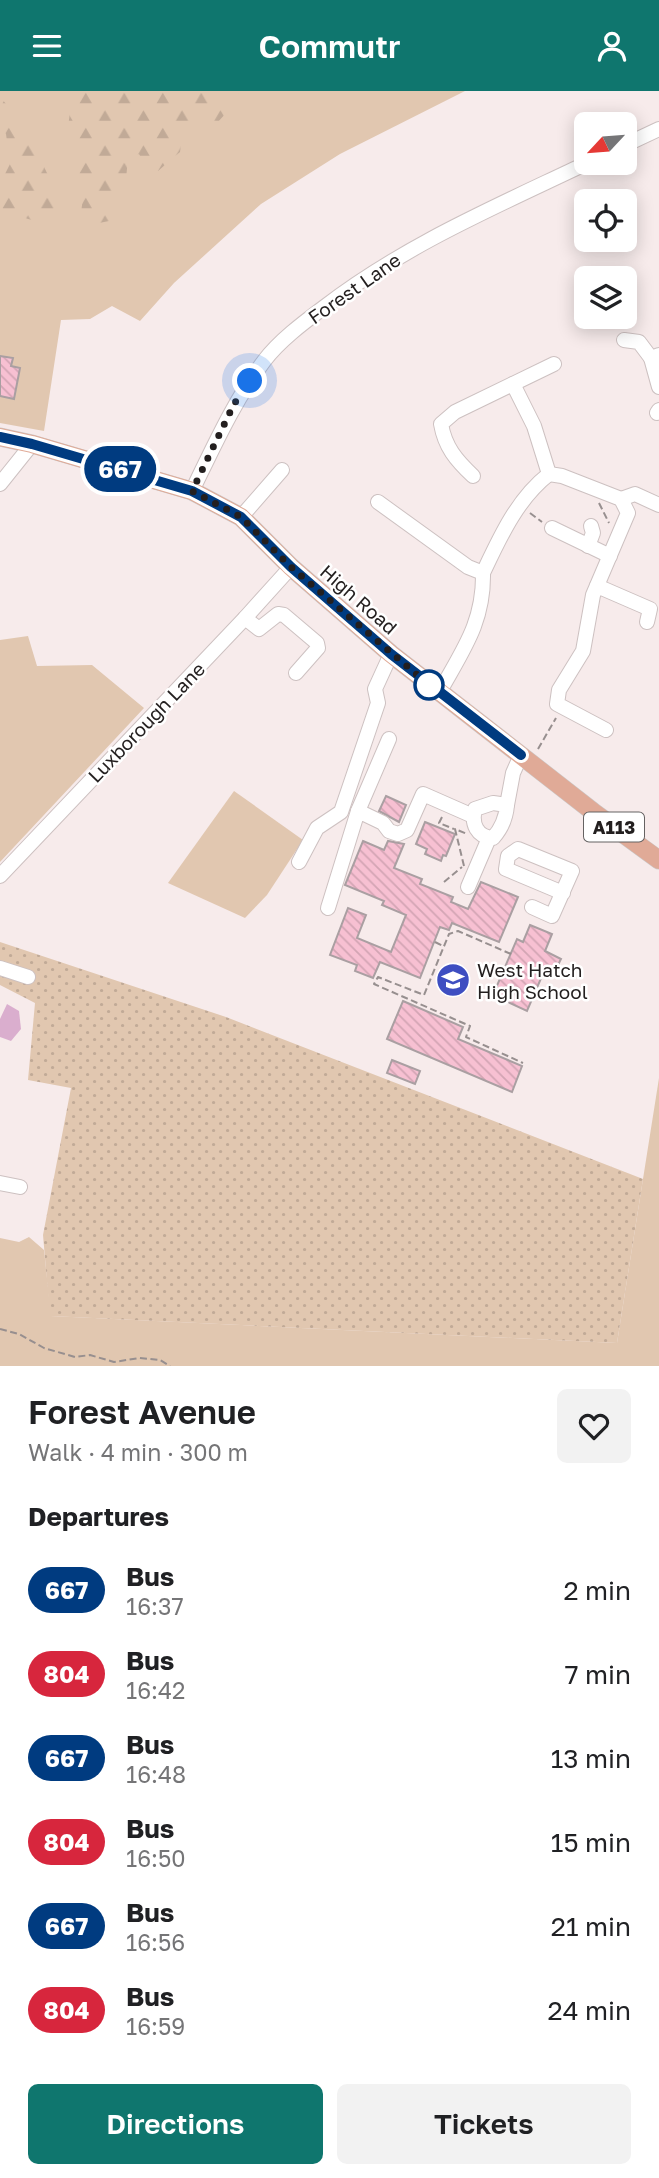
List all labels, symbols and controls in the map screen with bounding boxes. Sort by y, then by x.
icon: menu [28,27,66,65]
text: Commutr [259,27,400,65]
icon: person [593,27,631,65]
north arrow [574,112,637,175]
map controls [574,112,637,329]
button: locate [574,189,637,252]
street label: Forest Lane [303,248,405,328]
button: layers [574,266,637,329]
your location [232,363,267,398]
line badge: 667 [80,446,160,492]
text: 667 [98,454,142,483]
street label: High Road [316,559,402,639]
street label: Luxborough Lane [83,657,209,787]
unlabelled marker [414,670,444,700]
road number: A113 [584,813,644,841]
place label: West Hatch High School [477,958,588,1003]
school or university icon: West Hatch High School [434,961,472,999]
button: heart [557,1389,631,1463]
text: Forest Avenue [28,1392,256,1431]
text: Walk · 4 min · 300 m [28,1438,248,1466]
text: Departures [28,1501,169,1532]
text: Bus [126,1561,174,1592]
text: 667 [45,1575,88,1604]
text: 2 min [563,1575,631,1606]
text: 16:37 [126,1592,184,1620]
text: Bus [126,1645,174,1676]
text: 804 [44,1659,89,1688]
text: 7 min [565,1659,631,1690]
text: 16:42 [126,1676,185,1704]
text: Bus [126,1729,174,1760]
text: 667 [45,1743,88,1772]
text: 13 min [551,1743,631,1774]
text: 16:48 [126,1760,186,1788]
text: Bus [126,1813,174,1844]
text: 804 [44,1827,89,1856]
text: 15 min [551,1827,631,1858]
text: 16:50 [126,1844,186,1872]
text: Bus [126,1897,174,1928]
text: 667 [45,1911,88,1940]
text: 21 min [551,1911,631,1942]
text: 16:56 [126,1928,185,1956]
text: Bus [126,1981,174,2012]
text: 804 [44,1995,89,2024]
text: 24 min [548,1995,631,2026]
text: 16:59 [126,2012,185,2040]
button: Directions [28,2084,323,2164]
button: Tickets [337,2084,631,2164]

